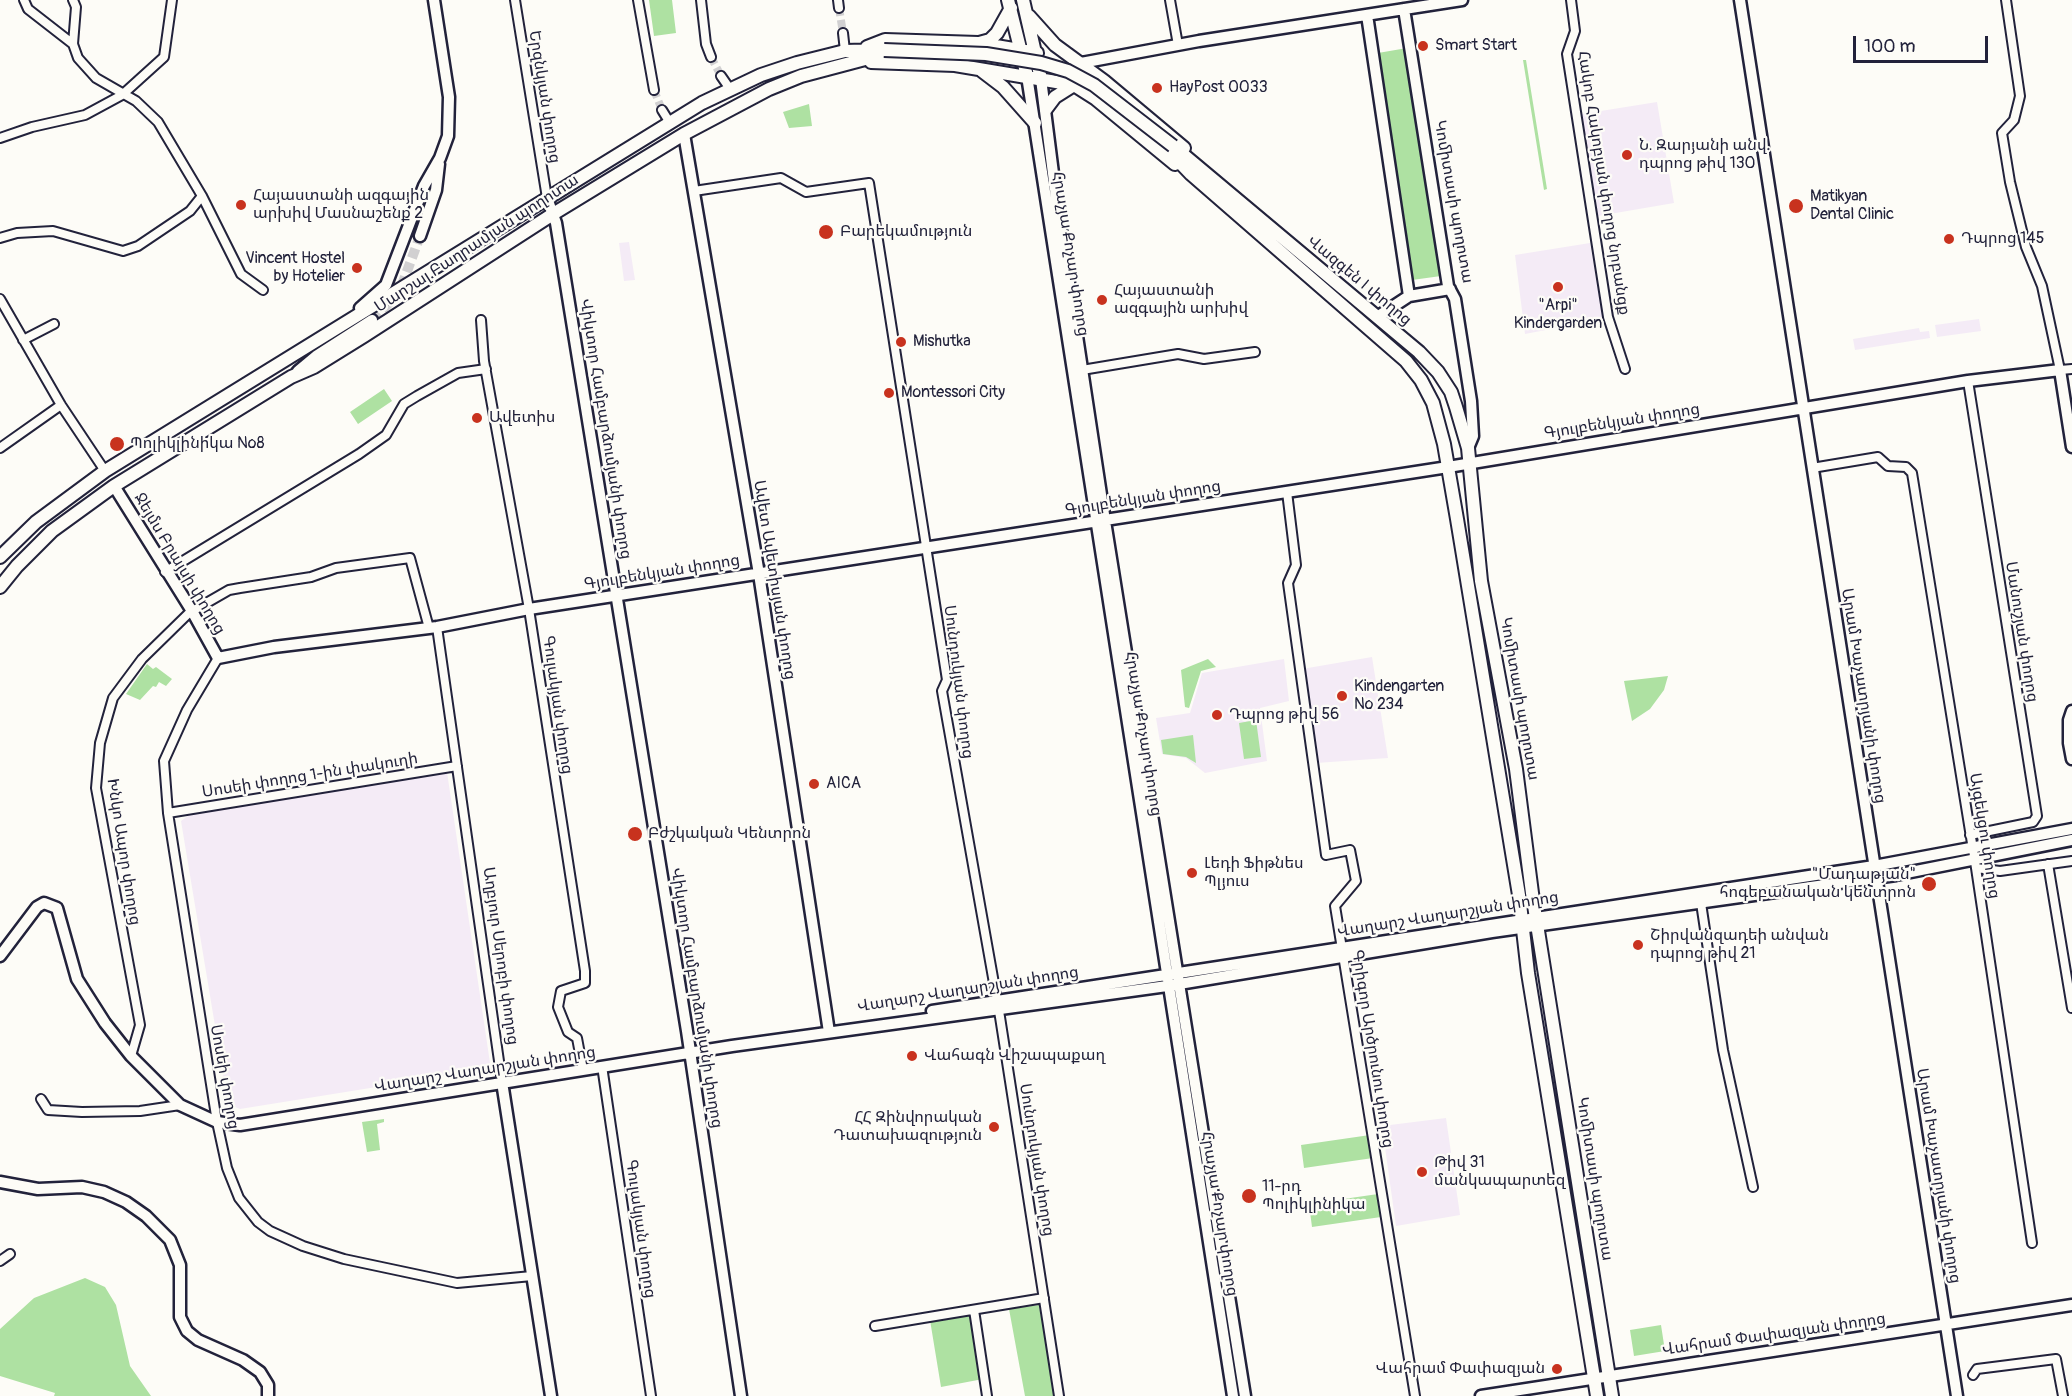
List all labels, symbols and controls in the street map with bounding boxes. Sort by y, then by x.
scale bar [1856,24,1991,62]
street label: Երզնկյան փողոց [524,29,564,165]
text: 100 m [1864,35,1916,58]
place label: Smart Start [1435,36,1517,56]
marker: Smart Start [1416,39,1430,53]
street label: Հակոբ Հակոբյան փողոց նրբանցք [1573,50,1633,316]
place label: HayPost 0033 [1169,78,1268,98]
marker: HayPost 0033 [1150,81,1164,95]
street label: Կոմիտասի պողոտա [1429,119,1477,285]
place label: Ն. Զարյանի անվ. դպրոց թիվ 130 [1639,136,1770,174]
marker: Ն. Զարյանի անվ. դպրոց թիվ 130 [1620,148,1634,162]
street label: Հրաչյա Քոչար փողոց [1047,170,1093,338]
street label: Մարշալ Բաղրամյան պողոտա [371,171,583,317]
place label: Հայաստանի ազգային արխիվ Մասնաշենք 2 [253,186,429,224]
place label: Matikyan Dental Clinic [1810,187,1894,225]
marker: Matikyan Dental Clinic [1787,197,1805,215]
marker: Հայաստանի ազգային արխիվ Մասնաշենք 2 [234,198,248,212]
place label: Բարեկամություն [840,222,972,242]
marker: Բարեկամություն [817,223,835,241]
place label: Դպրոց 145 [1961,229,2044,249]
street label: Վազգեն I փողոց [1303,232,1415,330]
marker: Դպրոց 145 [1942,232,1956,246]
place label: Vincent Hostel by Hotelier [245,249,345,287]
marker: Vincent Hostel by Hotelier [350,261,364,275]
marker: "Arpi" Kindergarden [1551,280,1565,294]
place label: Հայաստանի ազգային արխիվ [1114,281,1248,319]
marker: Հայաստանի ազգային արխիվ [1095,293,1109,307]
place label: "Arpi" Kindergarden [1514,296,1602,334]
street label: Վիկտոր Համբարձումյանի փողոց [575,297,635,561]
place label: Mishutka [913,332,971,352]
marker: Mishutka [894,335,908,349]
place label: Montessori City [901,383,1005,403]
marker: Montessori City [882,386,896,400]
street label: Գյուլբենկյան փողոց [1543,400,1701,444]
place label: Ավետիս [489,408,555,428]
marker: Ավետիս [470,411,484,425]
place label: Պոլիկլինիկա №8 [130,434,265,454]
marker: Պոլիկլինիկա №8 [108,435,126,453]
street label: Գյուլբենկյան փողոց [1064,477,1222,521]
street label: Ավետ Ավետիսյան փողոց [749,479,799,681]
street label: Ջեյմս Բրայսի փողոց [129,490,229,638]
street label: Գյուլբենկյան փողոց [583,551,741,595]
street label: Մանուշյան փողոց [2000,560,2042,704]
street label: Արամ Խաչատրյանի փողոց [1836,587,1890,805]
street label: Սունդուկյան փողոց [939,604,977,760]
street label: Կոմիտասի պողոտա [1495,616,1543,782]
street label: Գուլակյան փողոց [538,634,576,776]
street label: Հրաչյա Քոչար փողոց [1120,650,1166,818]
place label: Kindengarten No 234 [1354,677,1444,715]
marker: Kindengarten No 234 [1335,689,1349,703]
place label: Դպրոց թիվ 56 [1229,705,1339,725]
marker: Դպրոց թիվ 56 [1210,708,1224,722]
street label: Սոսեի փողոց 1-ին փակուղի [201,749,419,803]
street label: Այգեկցու փողոց [1965,772,2003,900]
place label: AICA [826,774,861,794]
street label: Խնկո Ապոր փողոց [102,777,144,927]
marker: AICA [807,777,821,791]
place label: Բժշկական Կենտրոն [648,824,811,844]
marker: Բժշկական Կենտրոն [626,825,644,843]
place label: Լեդի Ֆիթնես Պլյուս [1204,854,1304,892]
place label: "Մադաթյան" հոգեբանական կենտրոն [1720,865,1916,903]
street label: Աղբյուր Սերոբի փողոց [478,866,522,1046]
street label: Վիկտոր Համբարձումյանի փողոց [666,866,726,1130]
marker: Լեդի Ֆիթնես Պլյուս [1185,866,1199,880]
marker: "Մադաթյան" հոգեբանական կենտրոն [1920,875,1938,893]
street label: Վաղարշ Վաղարշյան փողոց [1336,888,1560,942]
place label: Շիրվանզադեի անվան դպրոց թիվ 21 [1650,926,1829,964]
marker: Շիրվանզադեի անվան դպրոց թիվ 21 [1631,938,1645,952]
street label: Գրիգոր Արծրունու փողոց [1347,948,1397,1150]
street label: Վաղարշ Վաղարշյան փողոց [856,963,1080,1017]
street label: Սոսեի փողոց [205,1023,243,1131]
street label: Վաղարշ Վաղարշյան փողոց [373,1043,597,1097]
place label: Վահագն Վիշապաքաղ [924,1046,1105,1066]
marker: Վահագն Վիշապաքաղ [905,1049,919,1063]
street label: Արամ Խաչատրյանի փողոց [1911,1067,1965,1285]
street label: Սունդուկյան փողոց [1014,1082,1058,1238]
street label: Կոմիտասի պողոտա [1572,1096,1616,1262]
place label: ՀՀ Զինվորական Դատախազություն [833,1108,982,1146]
marker: ՀՀ Զինվորական Դատախազություն [987,1120,1001,1134]
street label: Հրաչյա Քոչար փողոց [1196,1130,1242,1298]
place label: Թիվ 31 մանկապարտեզ [1434,1153,1565,1191]
street label: Գուլակյան փողոց [621,1158,659,1300]
marker: Թիվ 31 մանկապարտեզ [1415,1165,1429,1179]
place label: 11-րդ Պոլիկլինիկա [1262,1177,1366,1215]
marker: 11-րդ Պոլիկլինիկա [1240,1187,1258,1205]
street label: Վահրամ Փափազյան փողոց [1661,1310,1887,1360]
place label: Վահրամ Փափազյան [1376,1359,1545,1379]
marker: Վահրամ Փափազյան [1550,1362,1564,1376]

